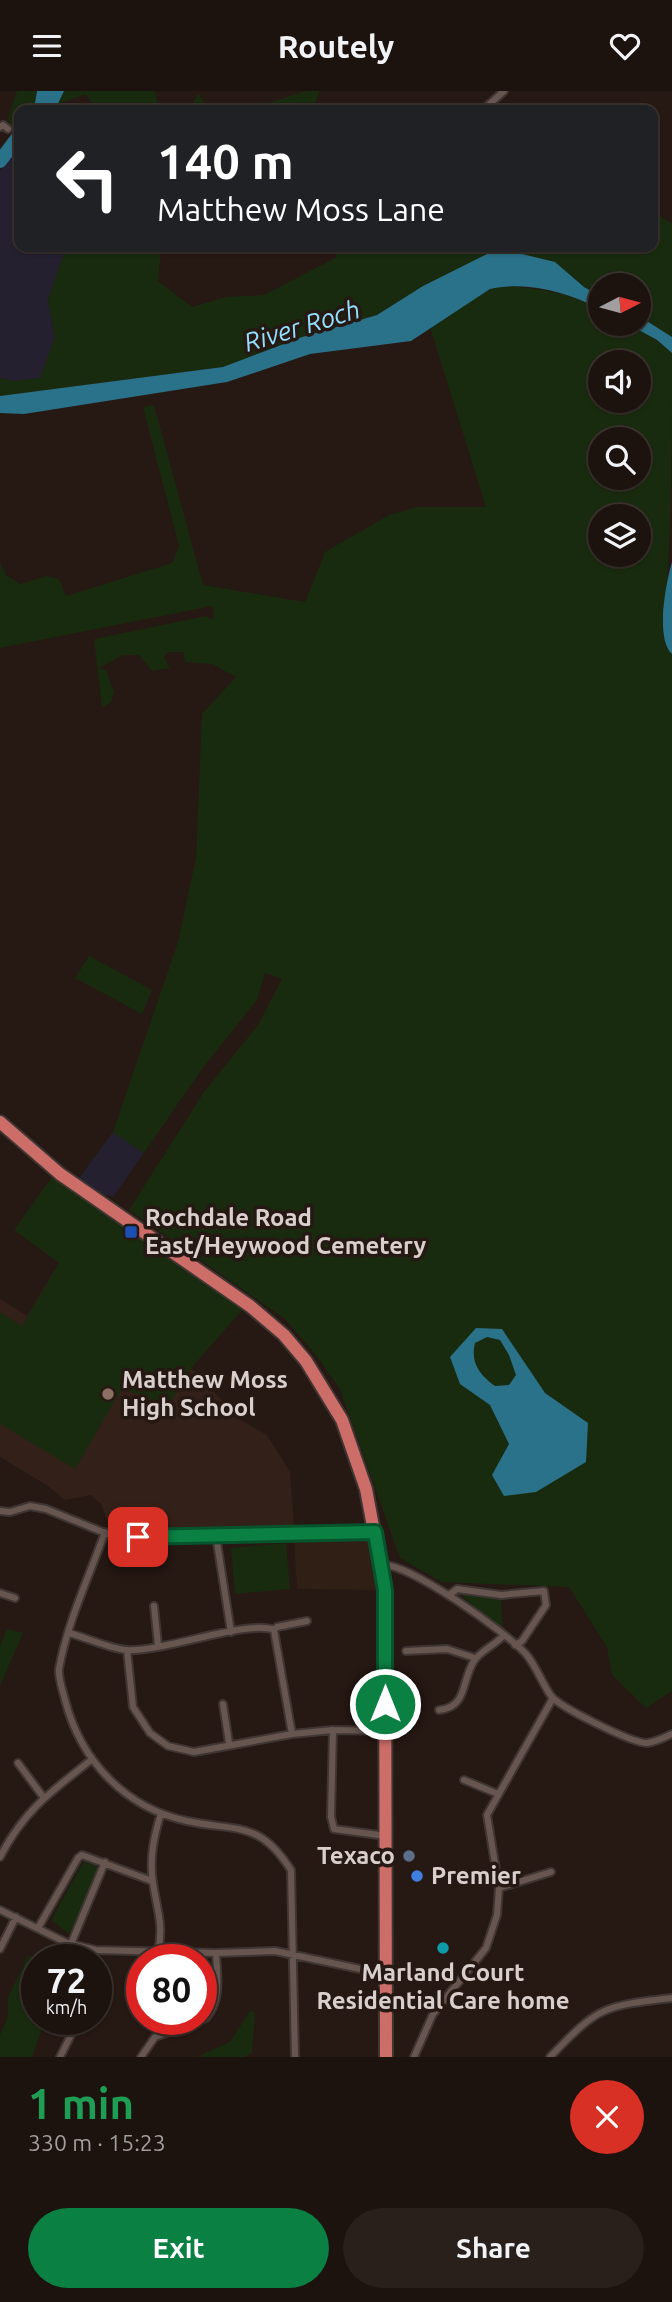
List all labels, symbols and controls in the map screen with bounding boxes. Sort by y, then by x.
icon: menu [28,27,66,65]
icon: heart [606,27,644,65]
text: Routely [278,28,394,64]
icon: left [42,133,133,224]
text: 140 m [157,133,294,188]
text: Matthew Moss Lane [157,191,445,227]
north arrow [588,273,651,336]
map controls [588,273,651,567]
water label: River Roch [240,294,363,357]
button: sound [588,350,651,413]
button: search [588,427,651,490]
button: layers [588,504,651,567]
place label: Rochdale Road East/Heywood Cemetery [145,1204,427,1259]
marker: Rochdale Road East/Heywood Cemetery [123,1224,139,1240]
place label: Matthew Moss High School [122,1366,288,1421]
marker: Matthew Moss High School [100,1386,116,1402]
pin [108,1507,168,1567]
icon: arrive [119,1518,157,1556]
position arrow [348,1667,422,1741]
place label: Texaco [317,1842,395,1869]
marker: Texaco [401,1848,417,1864]
place label: Premier [431,1862,521,1889]
marker: Premier [409,1868,425,1884]
marker: Marland Court Residential Care home [435,1940,451,1956]
speed limit sign: 80 [126,1944,217,2035]
place label: Marland Court Residential Care home [316,1959,570,2014]
text: 72 [47,1960,86,2000]
text: km/h [46,1997,87,2017]
text: 1 min [28,2080,134,2127]
button: close [570,2080,644,2154]
text: 330 m · 15:23 [28,2130,166,2155]
button: Exit [28,2208,329,2288]
button: Share [343,2208,644,2288]

